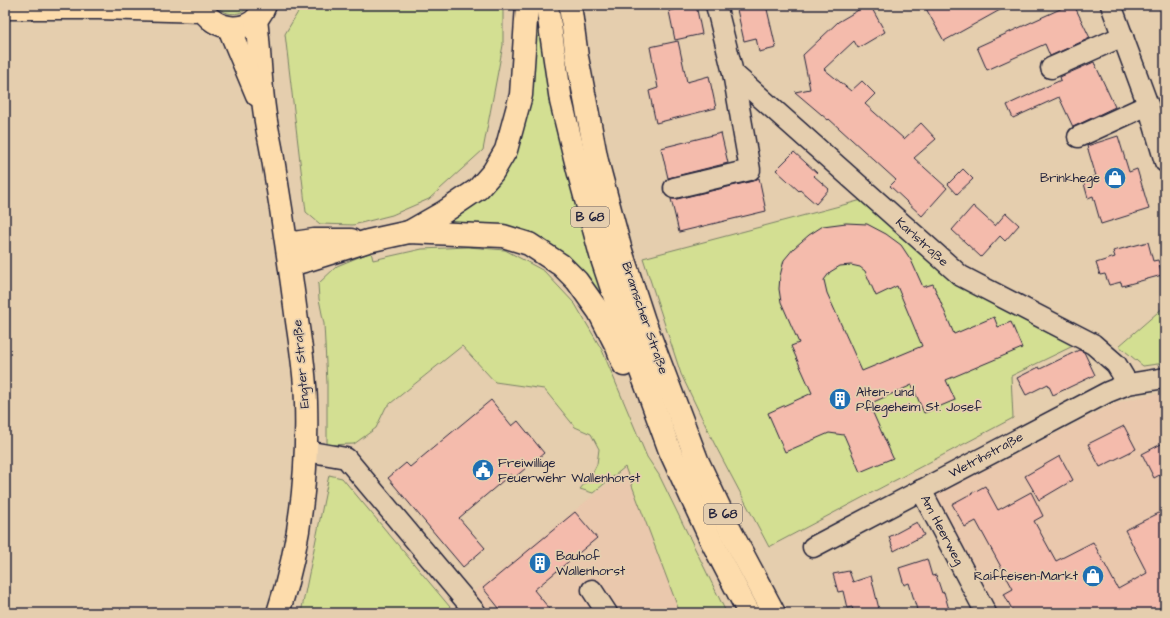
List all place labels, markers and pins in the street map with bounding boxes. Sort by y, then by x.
shop icon: Brinkhege [1102,165,1128,191]
place label: Brinkhege [1040,169,1100,188]
place label: Alten- und Pflegeheim St. Josef [856,383,982,417]
building icon: Alten- und Pflegeheim St. Josef [827,386,853,412]
place label: Freiwillige Feuerwehr Wallenhorst [498,454,641,487]
public building icon: Freiwillige Feuerwehr Wallenhorst [470,457,496,483]
place label: Bauhof Wallenhorst [556,547,626,580]
building icon: Bauhof Wallenhorst [527,550,553,576]
shop icon: Raiffeisen-Markt [1080,563,1106,589]
place label: Raiffeisen-Markt [974,567,1079,585]

